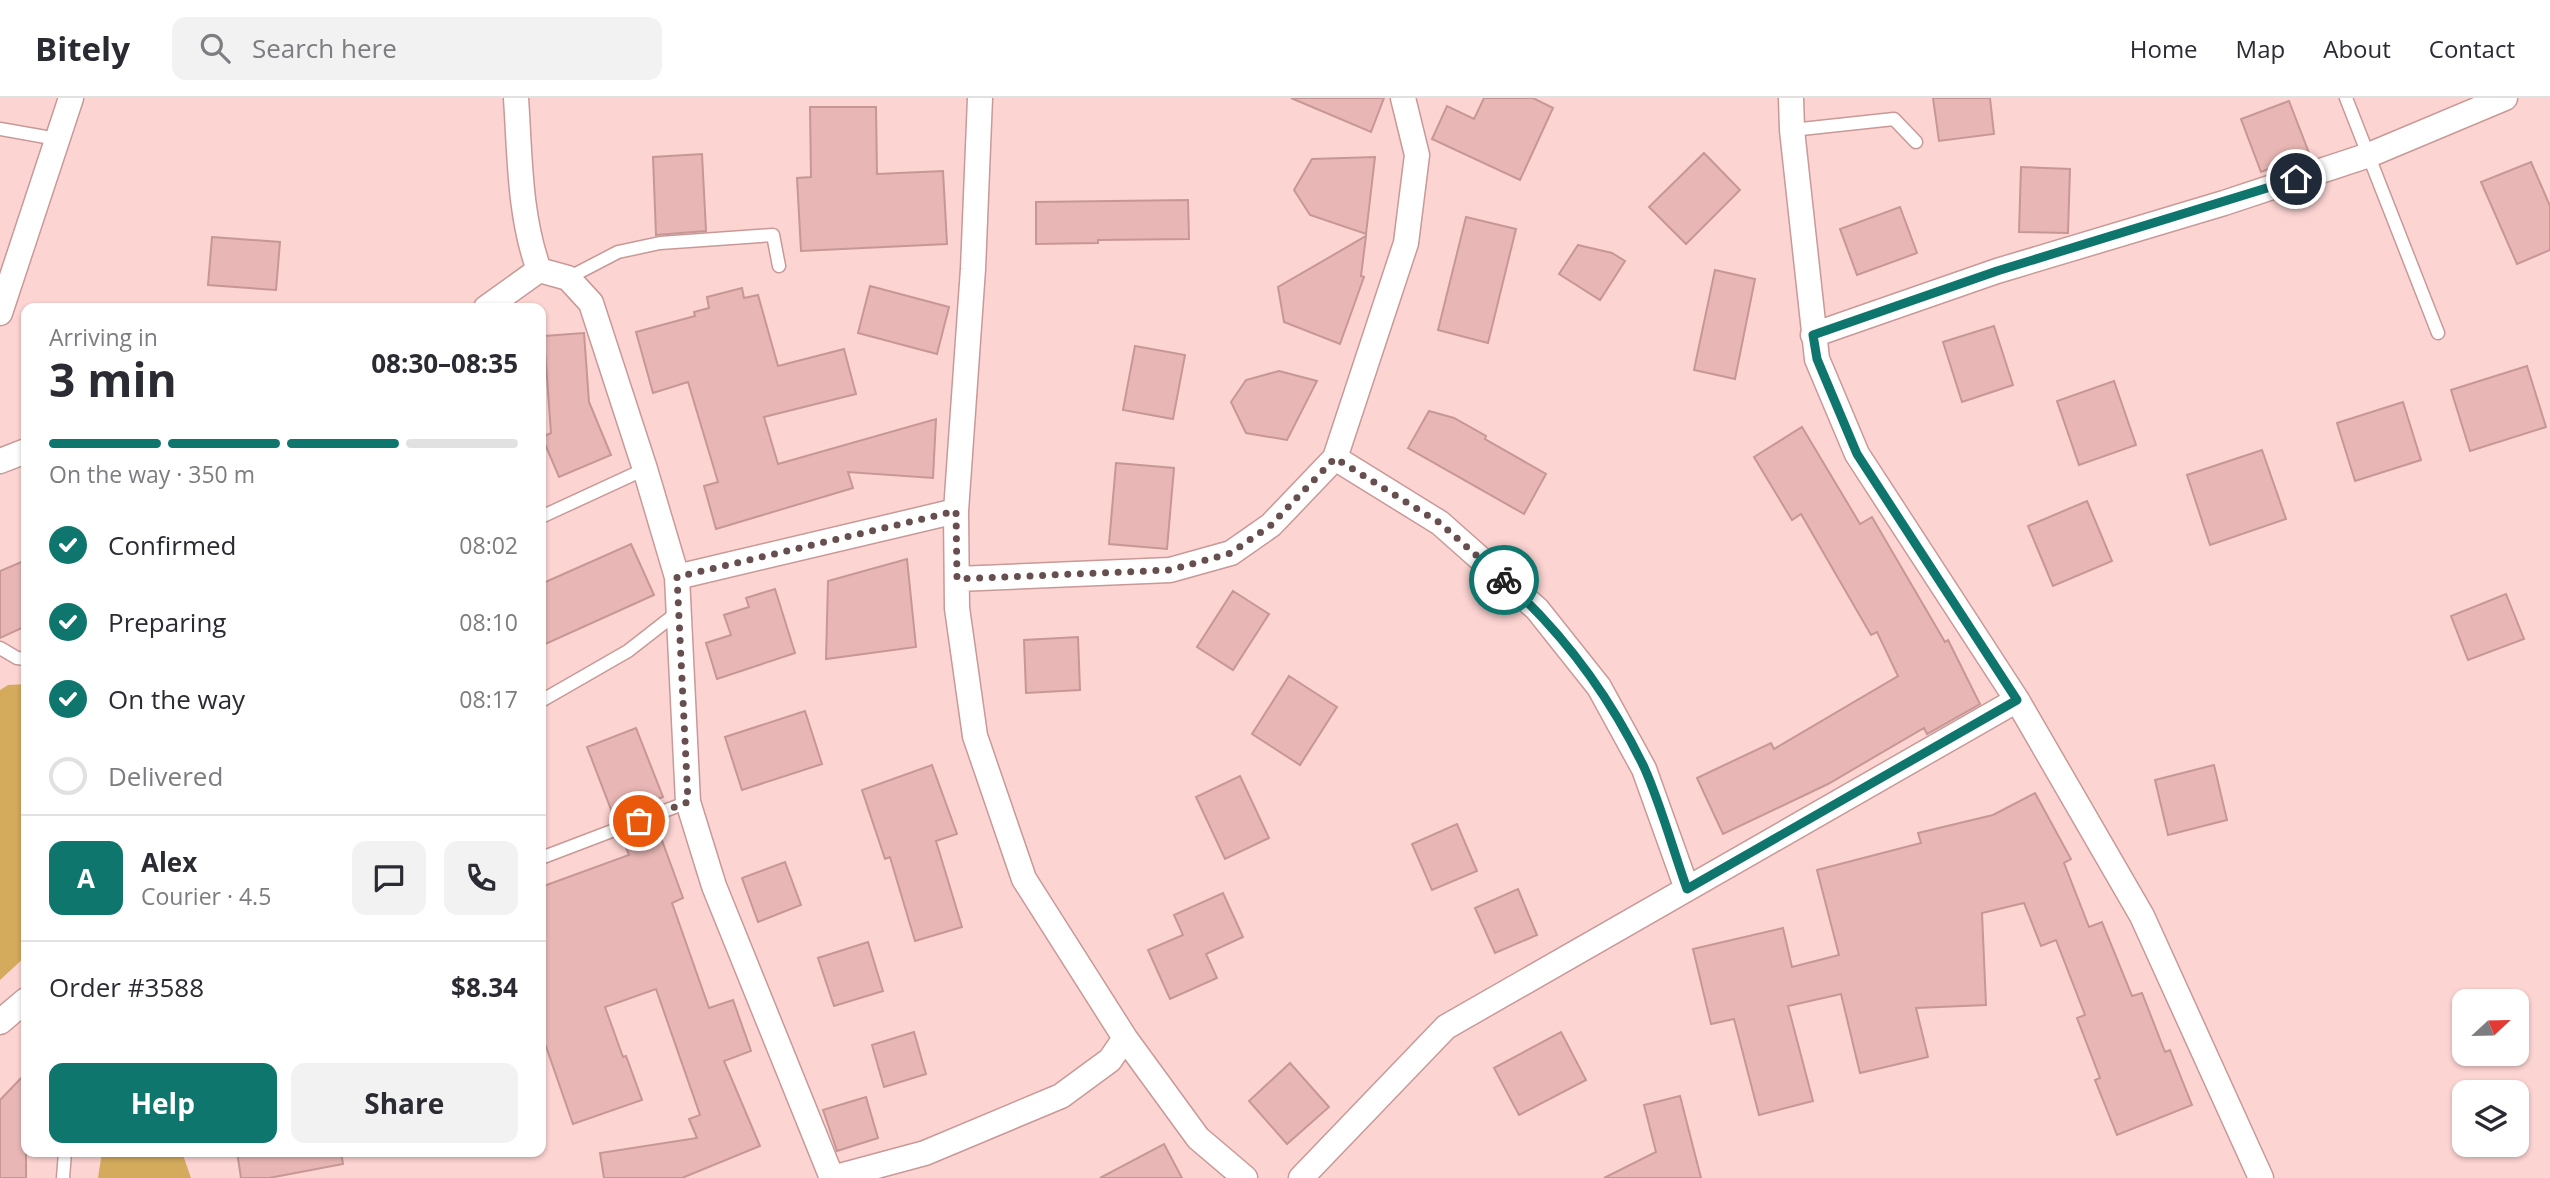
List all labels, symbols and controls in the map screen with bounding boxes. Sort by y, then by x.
search box [172,17,662,80]
text: Bitely [35,26,130,71]
icon: search [196,29,234,67]
text: Search here [252,30,397,66]
text: Home [2130,32,2198,65]
text: Map [2236,32,2285,65]
text: About [2323,32,2391,65]
text: Contact [2429,32,2515,65]
pin [2266,149,2326,209]
icon: home [2277,160,2315,198]
text: Arriving in [49,321,158,353]
text: 08:30–08:35 [371,345,518,381]
text: 3 min [49,348,177,410]
text: On the way · 350 m [49,458,255,490]
icon: check [49,526,87,564]
text: Confirmed [108,527,236,563]
text: 08:02 [459,529,518,561]
courier [1469,545,1539,615]
icon: bike [1485,561,1523,599]
icon: check [49,603,87,641]
text: Preparing [108,604,226,640]
text: 08:10 [459,606,518,638]
icon: check [49,680,87,718]
text: On the way [108,681,245,717]
text: 08:17 [459,683,518,715]
text: Delivered [108,758,223,794]
pin [609,791,669,851]
icon: bag [620,802,658,840]
button: chat [352,841,426,915]
button: phone [444,841,518,915]
text: Alex [141,844,197,880]
text: A [77,860,95,896]
text: Courier · 4.5 [141,880,271,912]
text: Order #3588 [49,969,204,1005]
text: $8.34 [451,969,518,1005]
north arrow [2452,989,2529,1066]
map controls [2452,989,2529,1157]
button: Help [49,1063,277,1143]
button: Share [291,1063,518,1143]
button: layers [2452,1080,2529,1157]

